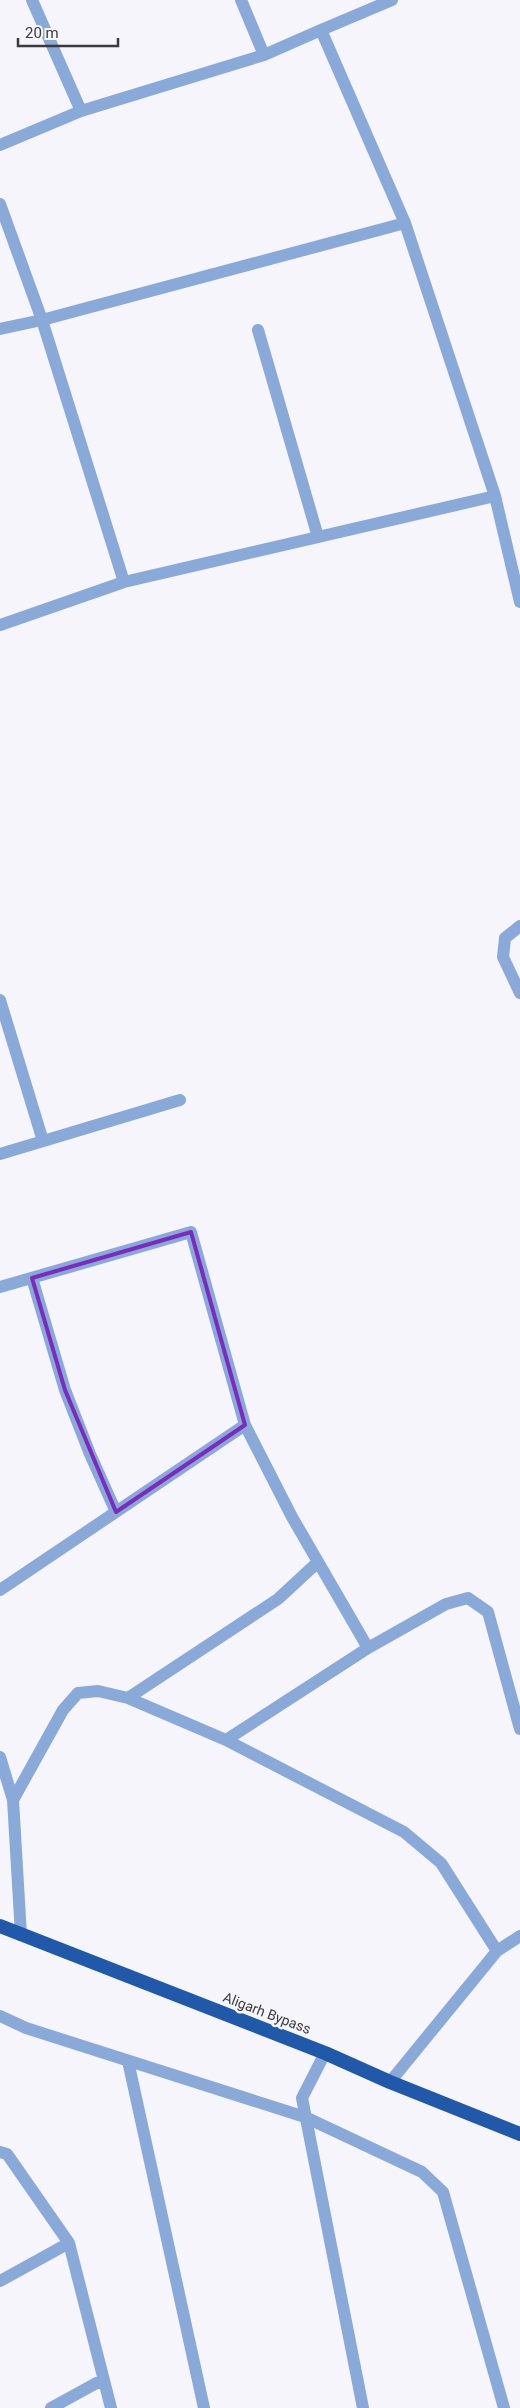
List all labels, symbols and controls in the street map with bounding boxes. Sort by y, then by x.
scale bar [18,15,118,47]
text: 20 m [25,24,59,42]
street label: Aligarh Bypass [221,1989,313,2037]

